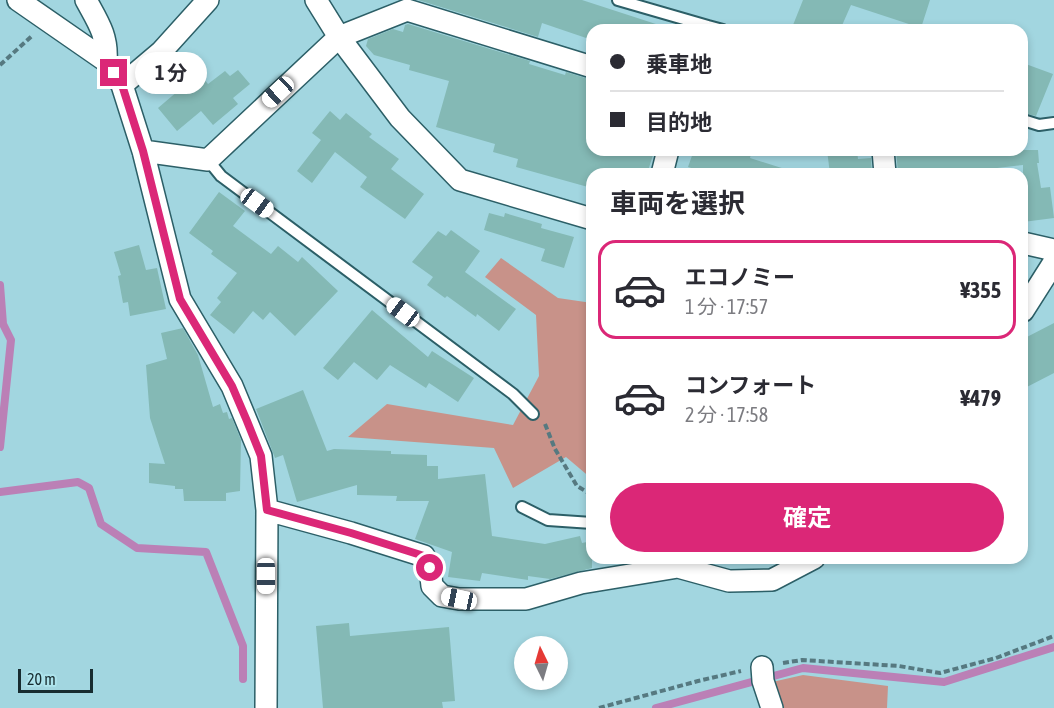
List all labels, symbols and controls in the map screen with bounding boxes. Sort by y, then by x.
text: 乗車地 [646,51,712,77]
callout: 1 分 [135,52,207,94]
route end [100,59,127,86]
text: 1 分 [155,61,187,84]
car [259,73,297,111]
text: 目的地 [646,109,712,135]
car [237,185,277,221]
text: 車両を選択 [610,188,745,219]
icon: car [613,263,667,317]
text: エコノミー [685,264,795,290]
text: ¥355 [960,277,1001,303]
car [383,294,423,330]
text: 1 分 · 17:57 [685,295,768,318]
icon: car [613,371,667,425]
text: コンフォート [685,372,816,398]
text: ¥479 [960,385,1001,411]
text: 2 分 · 17:58 [685,403,768,426]
button: 確定 [610,483,1004,552]
route start [416,554,443,581]
car [257,558,275,594]
car [440,586,478,612]
north arrow [514,636,568,690]
map controls [514,636,568,690]
scale bar [18,666,93,694]
text: 20 m [27,670,56,688]

